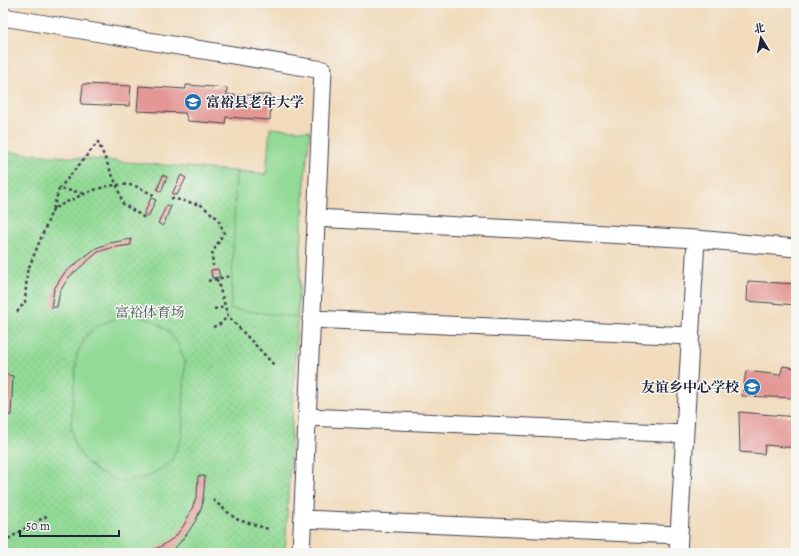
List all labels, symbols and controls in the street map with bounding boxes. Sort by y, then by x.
north arrow [741,18,781,58]
text: 北 [753,20,766,37]
school or university icon: 富裕县老年大学 [183,92,203,112]
place label: 富裕县老年大学 [206,93,304,112]
park label: 富裕体育场 [115,303,185,322]
school or university icon: 友谊乡中心学校 [742,377,762,397]
place label: 友谊乡中心学校 [641,378,739,397]
scale bar [20,512,119,538]
text: 50 m [26,518,50,534]

